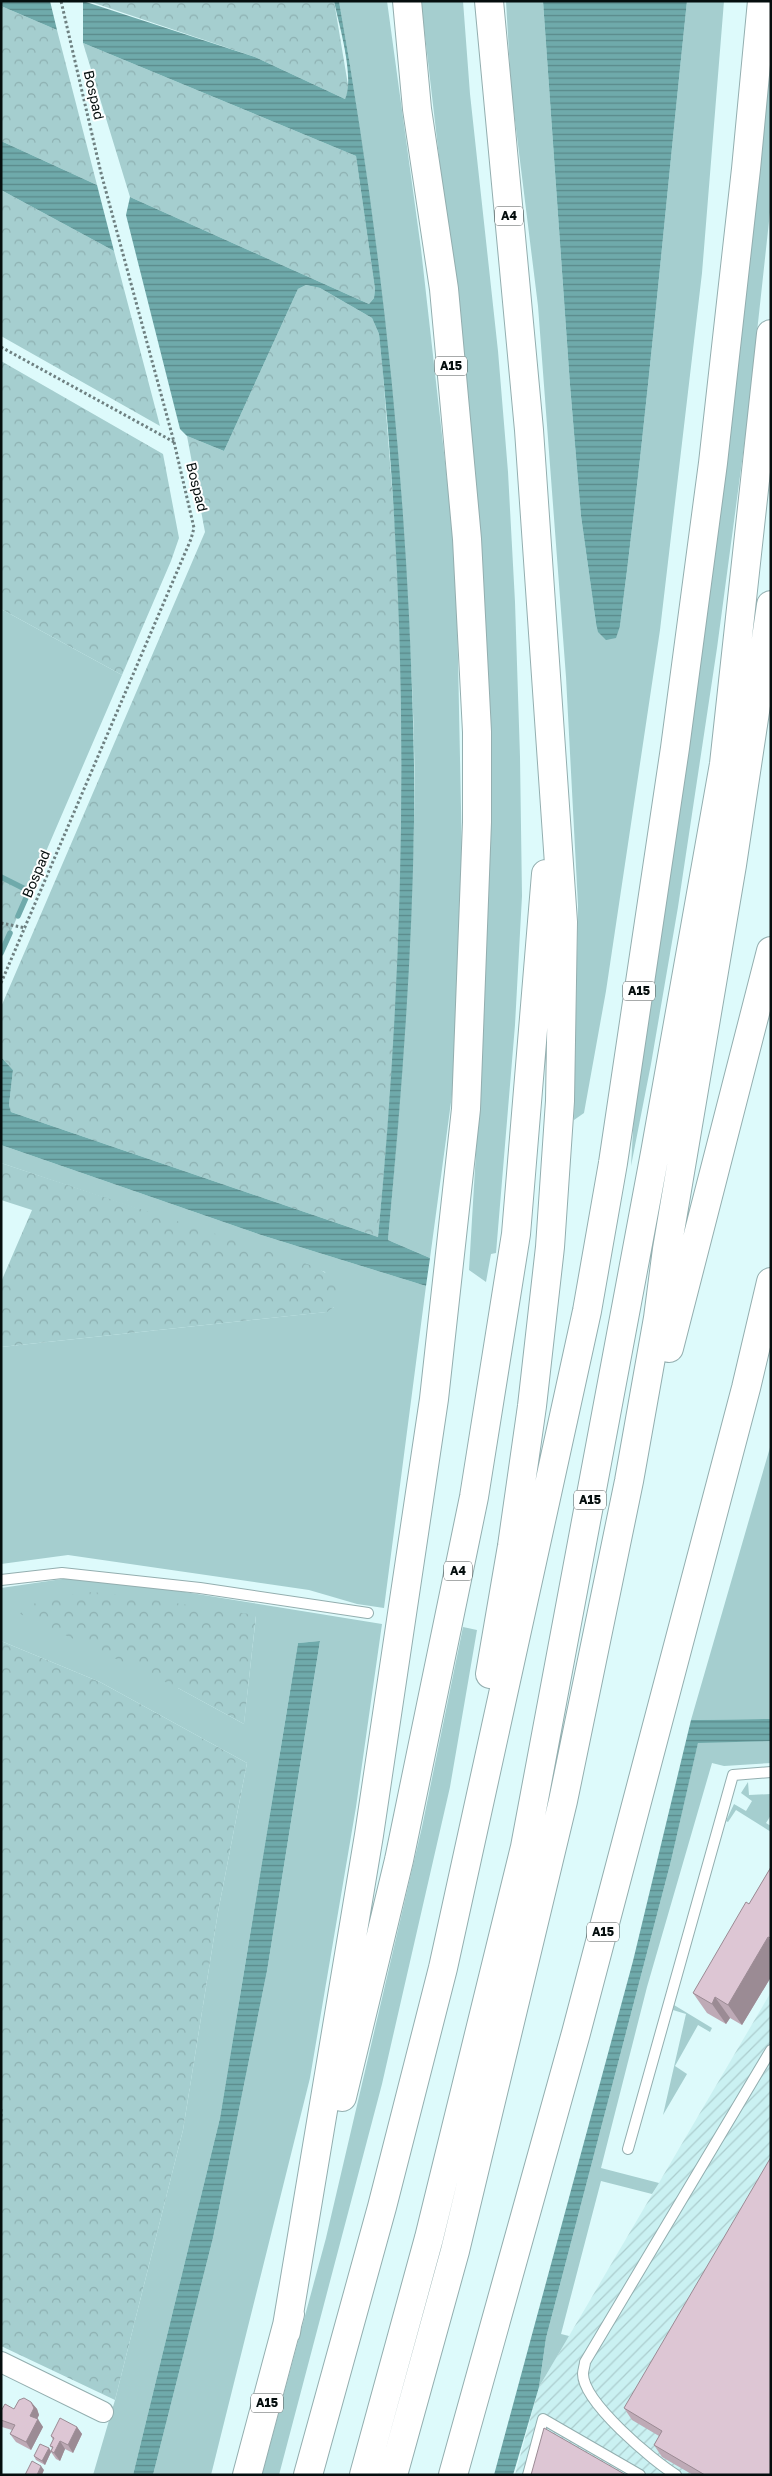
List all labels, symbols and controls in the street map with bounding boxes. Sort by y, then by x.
street label: Bospad [81,68,108,121]
road number: A4 [495,207,523,226]
road number: A15 [435,356,467,376]
street label: Bospad [183,460,212,513]
street label: Bospad [18,847,53,900]
road number: A15 [623,981,655,1000]
road number: A15 [574,1490,606,1510]
road number: A4 [444,1562,472,1580]
road number: A15 [587,1922,619,1941]
road number: A15 [251,2394,283,2412]

